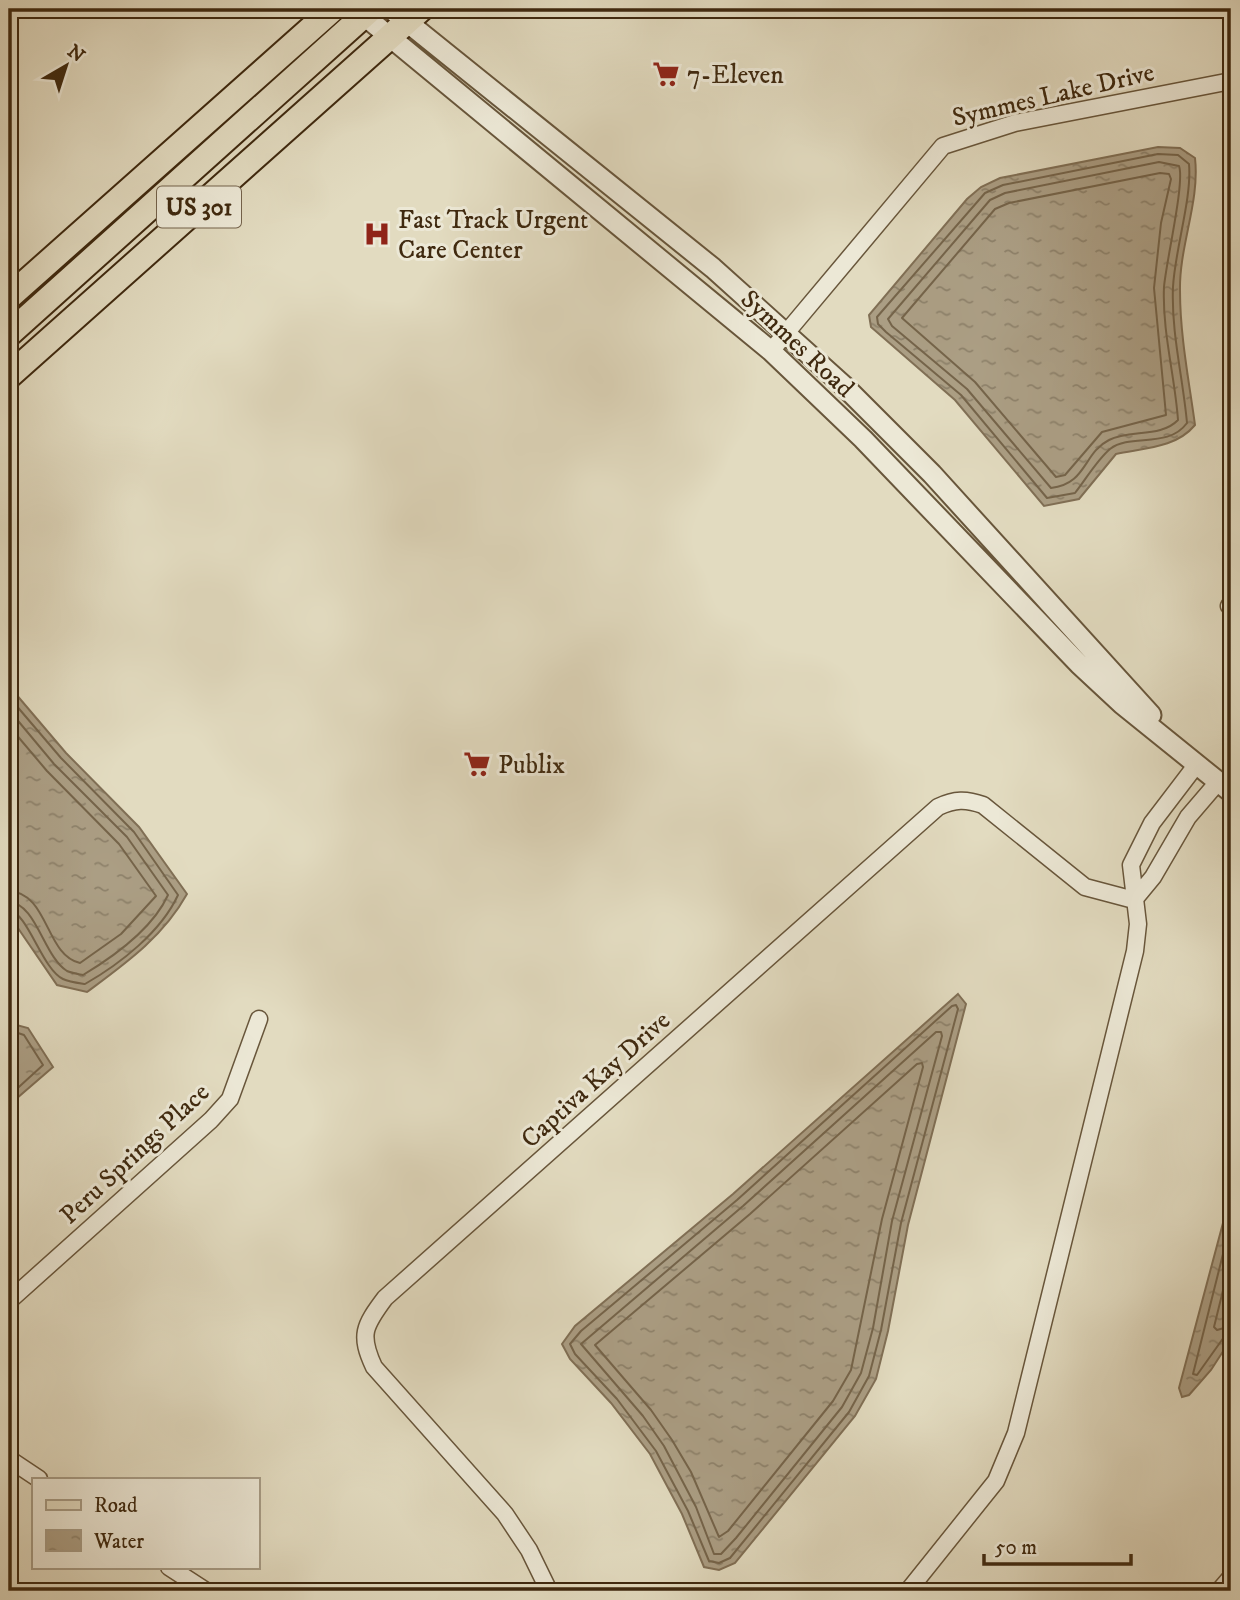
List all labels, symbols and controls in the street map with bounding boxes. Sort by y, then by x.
north arrow [32,32,102,102]
text: N [62,40,89,68]
street label: Symmes Lake Drive [949,56,1158,135]
supermarket icon: 7-Eleven [651,59,681,89]
place label: 7-Eleven [687,59,784,92]
road number: US 301 [157,187,241,228]
place label: Fast Track Urgent Care Center [398,204,588,267]
hospital icon: Fast Track Urgent Care Center [362,219,392,249]
street label: Symmes Road [733,283,861,405]
supermarket icon: Publix [462,749,492,779]
place label: Publix [498,749,565,782]
street label: Captiva Kay Drive [515,1004,677,1156]
street label: Peru Springs Place [53,1076,217,1232]
legend [32,1478,259,1568]
text: Road [94,1493,138,1519]
scale bar [984,1523,1132,1567]
text: Water [93,1529,144,1555]
text: 50 m [995,1535,1037,1561]

